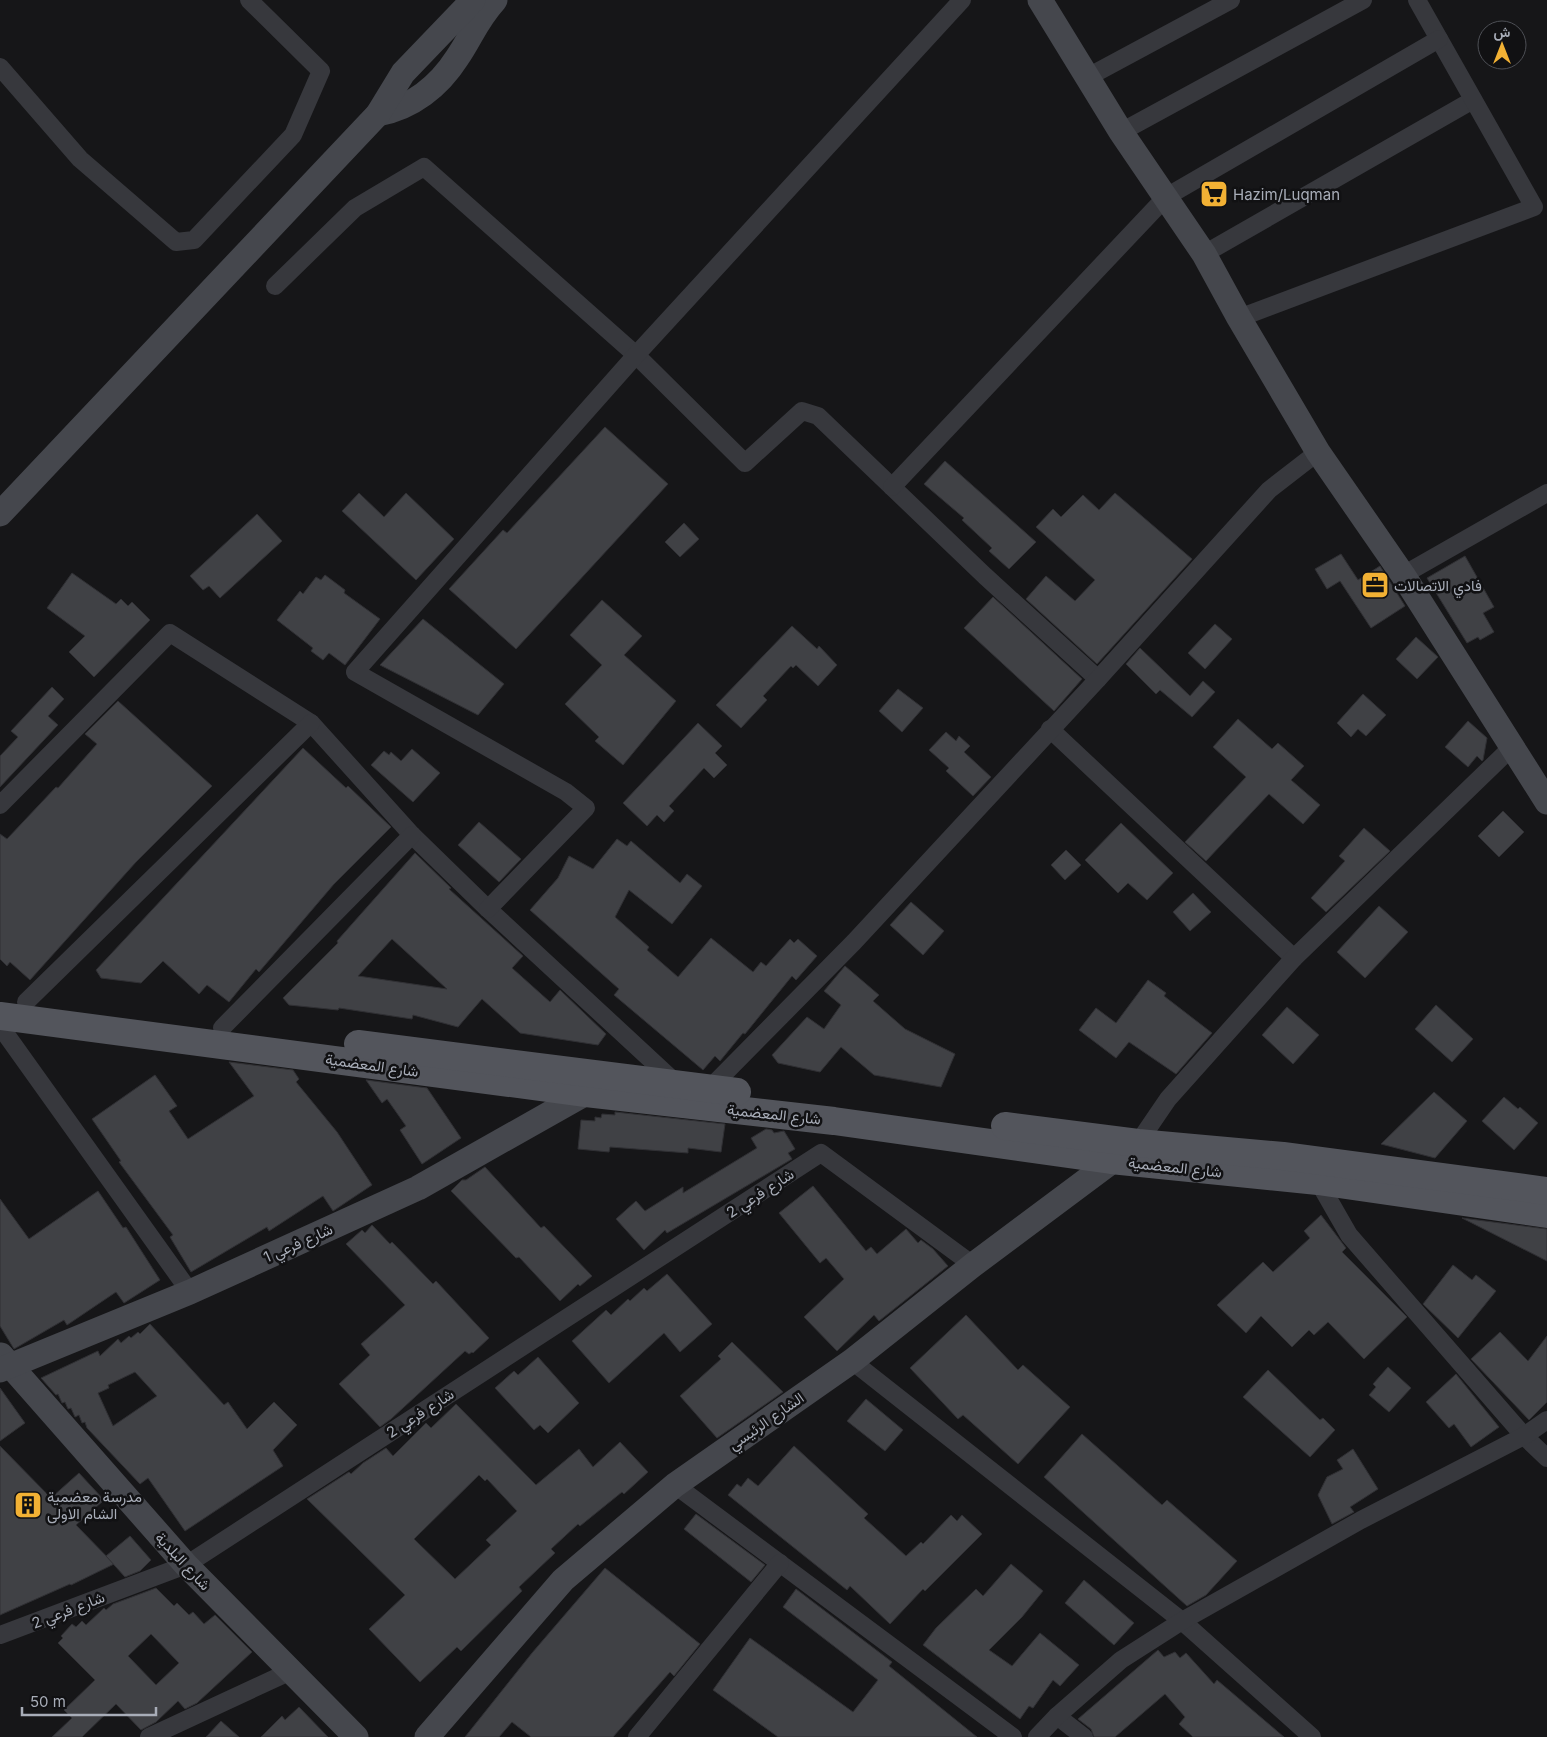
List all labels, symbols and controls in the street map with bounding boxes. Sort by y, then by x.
north arrow [1477,20,1527,70]
text: ش [1494,23,1511,41]
supermarket icon: Hazim/Luqman [1199,179,1229,209]
place label: Hazim/Luqman [1233,185,1340,204]
office icon: فادي الاتصالات [1360,570,1390,600]
place label: فادي الاتصالات [1394,576,1482,599]
street label: شارع المعضمية [324,1049,420,1083]
street label: شارع المعضمية [726,1100,822,1130]
street label: شارع المعضمية [1127,1153,1223,1183]
street label: شارع فرعي 2 [723,1164,800,1225]
street label: شارع فرعي 1 [260,1219,337,1270]
street label: شارع فرعي 2 [383,1384,460,1445]
street label: الشارع الرئيسي [724,1388,810,1457]
place label: مدرسة معضمية الشام الاولى [47,1487,142,1524]
building icon: مدرسة معضمية الشام الاولى [13,1490,43,1520]
street label: شارع البلدية [150,1528,215,1596]
street label: شارع فرعي 2 [29,1587,109,1636]
scale bar [22,1684,156,1716]
text: 50 m [30,1692,66,1711]

